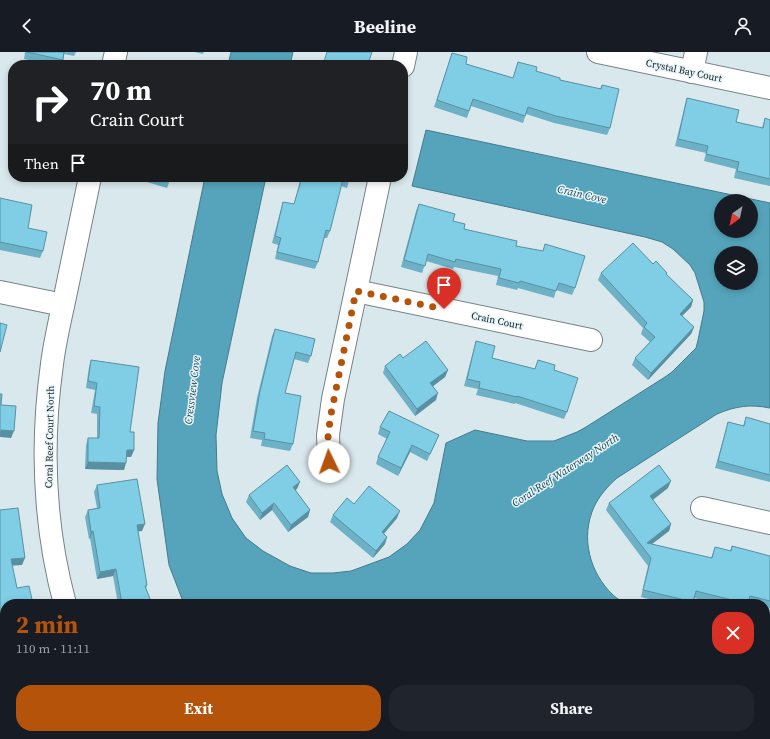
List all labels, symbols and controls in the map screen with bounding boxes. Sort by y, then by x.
text: Beeline [354,14,416,39]
icon: back [16,15,38,37]
icon: person [732,15,754,37]
street label: Crystal Bay Court [645,56,724,85]
text: 70 m [90,71,152,109]
icon: right [24,76,76,128]
text: Crain Court [90,107,184,132]
icon: arrive [67,152,89,174]
text: Then [24,153,59,174]
water label: Crain Cove [556,182,608,208]
north arrow [714,194,758,238]
map controls [714,194,758,290]
button: layers [714,246,758,290]
pin [427,268,461,309]
icon: arrive [433,274,455,296]
street label: Crain Court [470,309,524,332]
water label: Cressview Cove [181,355,204,425]
street label: Coral Reef Court North [42,386,57,488]
water label: Coral Reef Waterway North [509,430,622,511]
position arrow [308,441,350,483]
text: 2 min [16,608,78,641]
button: close [712,612,754,654]
text: 110 m · 11:11 [16,640,90,657]
button: Exit [16,685,381,731]
button: Share [389,685,754,731]

